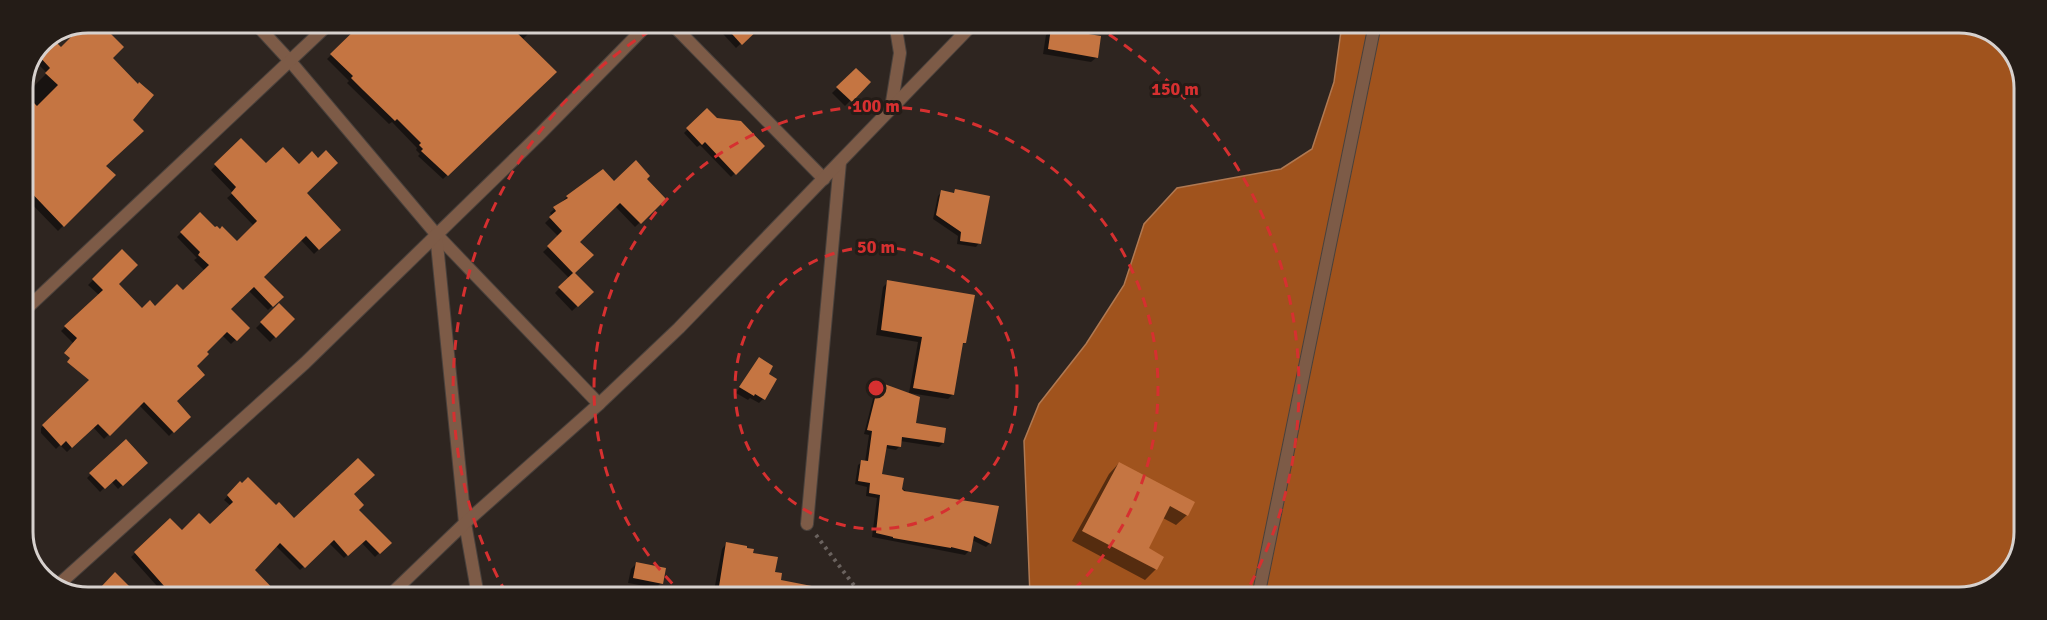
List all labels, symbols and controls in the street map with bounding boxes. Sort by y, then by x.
text: 150 m [1151,78,1199,100]
text: 100 m [852,95,900,117]
text: 50 m [857,236,895,258]
centre of rings [866,378,886,398]

